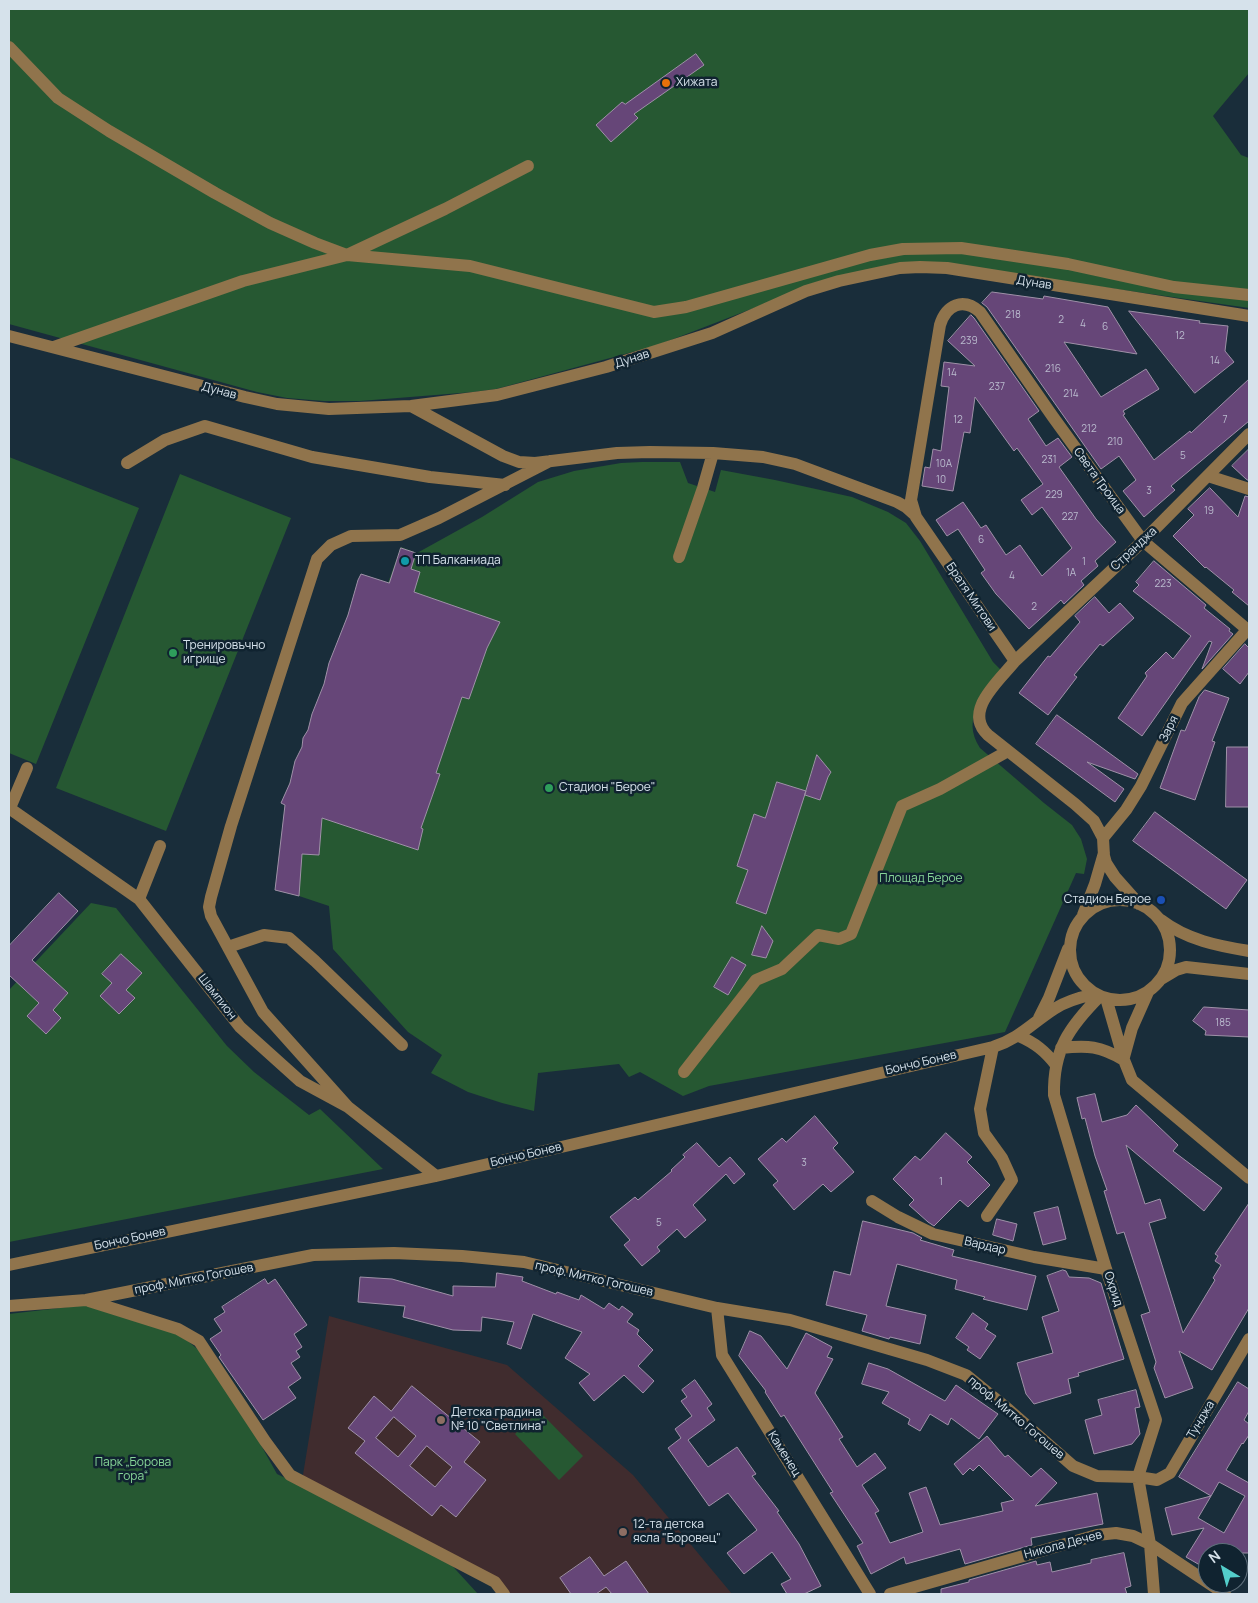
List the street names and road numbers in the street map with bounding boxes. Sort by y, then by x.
street label: Дунав [1015,273,1053,293]
street label: Дунав [613,347,651,371]
street label: Дунав [200,379,238,403]
street label: Света Троица [1070,445,1128,517]
street label: Странджа [1108,524,1160,574]
street label: Братя Митови [943,560,999,634]
street label: Заря [1156,713,1182,745]
street label: Шампион [195,971,239,1023]
street label: Бончо Бонев [884,1048,958,1078]
street label: Бончо Бонев [489,1140,563,1170]
street label: Бончо Бонев [93,1224,167,1254]
street label: Вардар [963,1234,1007,1258]
street label: проф. Митко Гогошев [534,1258,654,1300]
street label: проф. Митко Гогошев [133,1260,255,1298]
street label: Охрид [1101,1270,1125,1308]
street label: проф. Митко Гогошев [965,1374,1067,1462]
street label: Тунджа [1184,1398,1218,1442]
street label: Каменец [764,1429,804,1479]
street label: Никола Дечев [1023,1528,1103,1562]

